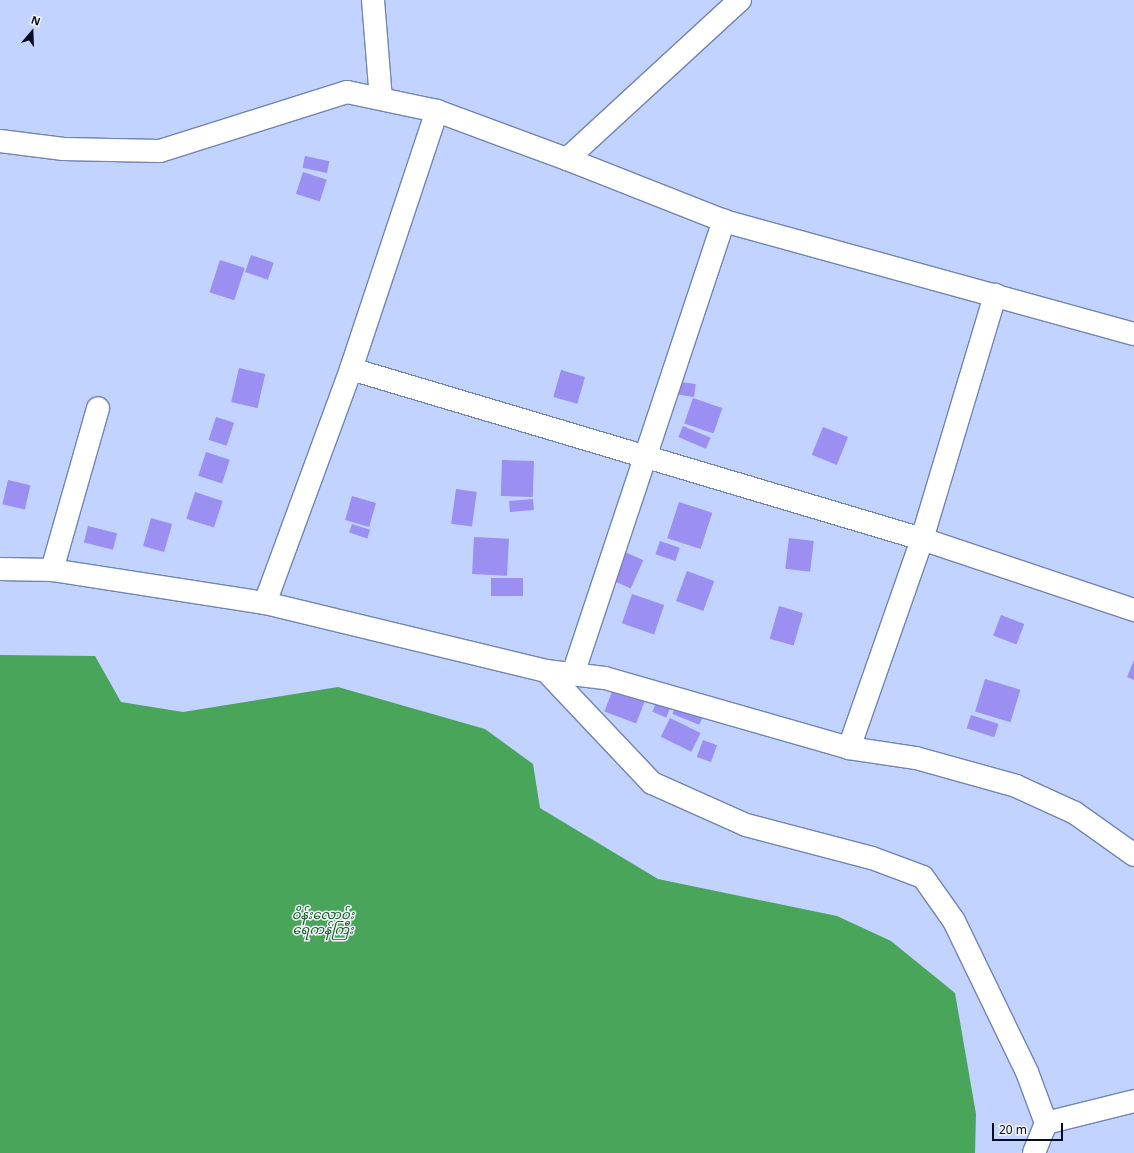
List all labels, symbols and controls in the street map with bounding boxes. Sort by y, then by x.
north arrow [12,12,52,52]
text: N [29,12,43,29]
water label: ဝိန်းလောဝ်း ရေကန်ကြီး [292,907,354,938]
scale bar [994,1115,1065,1141]
text: 20 m [999,1121,1027,1138]

